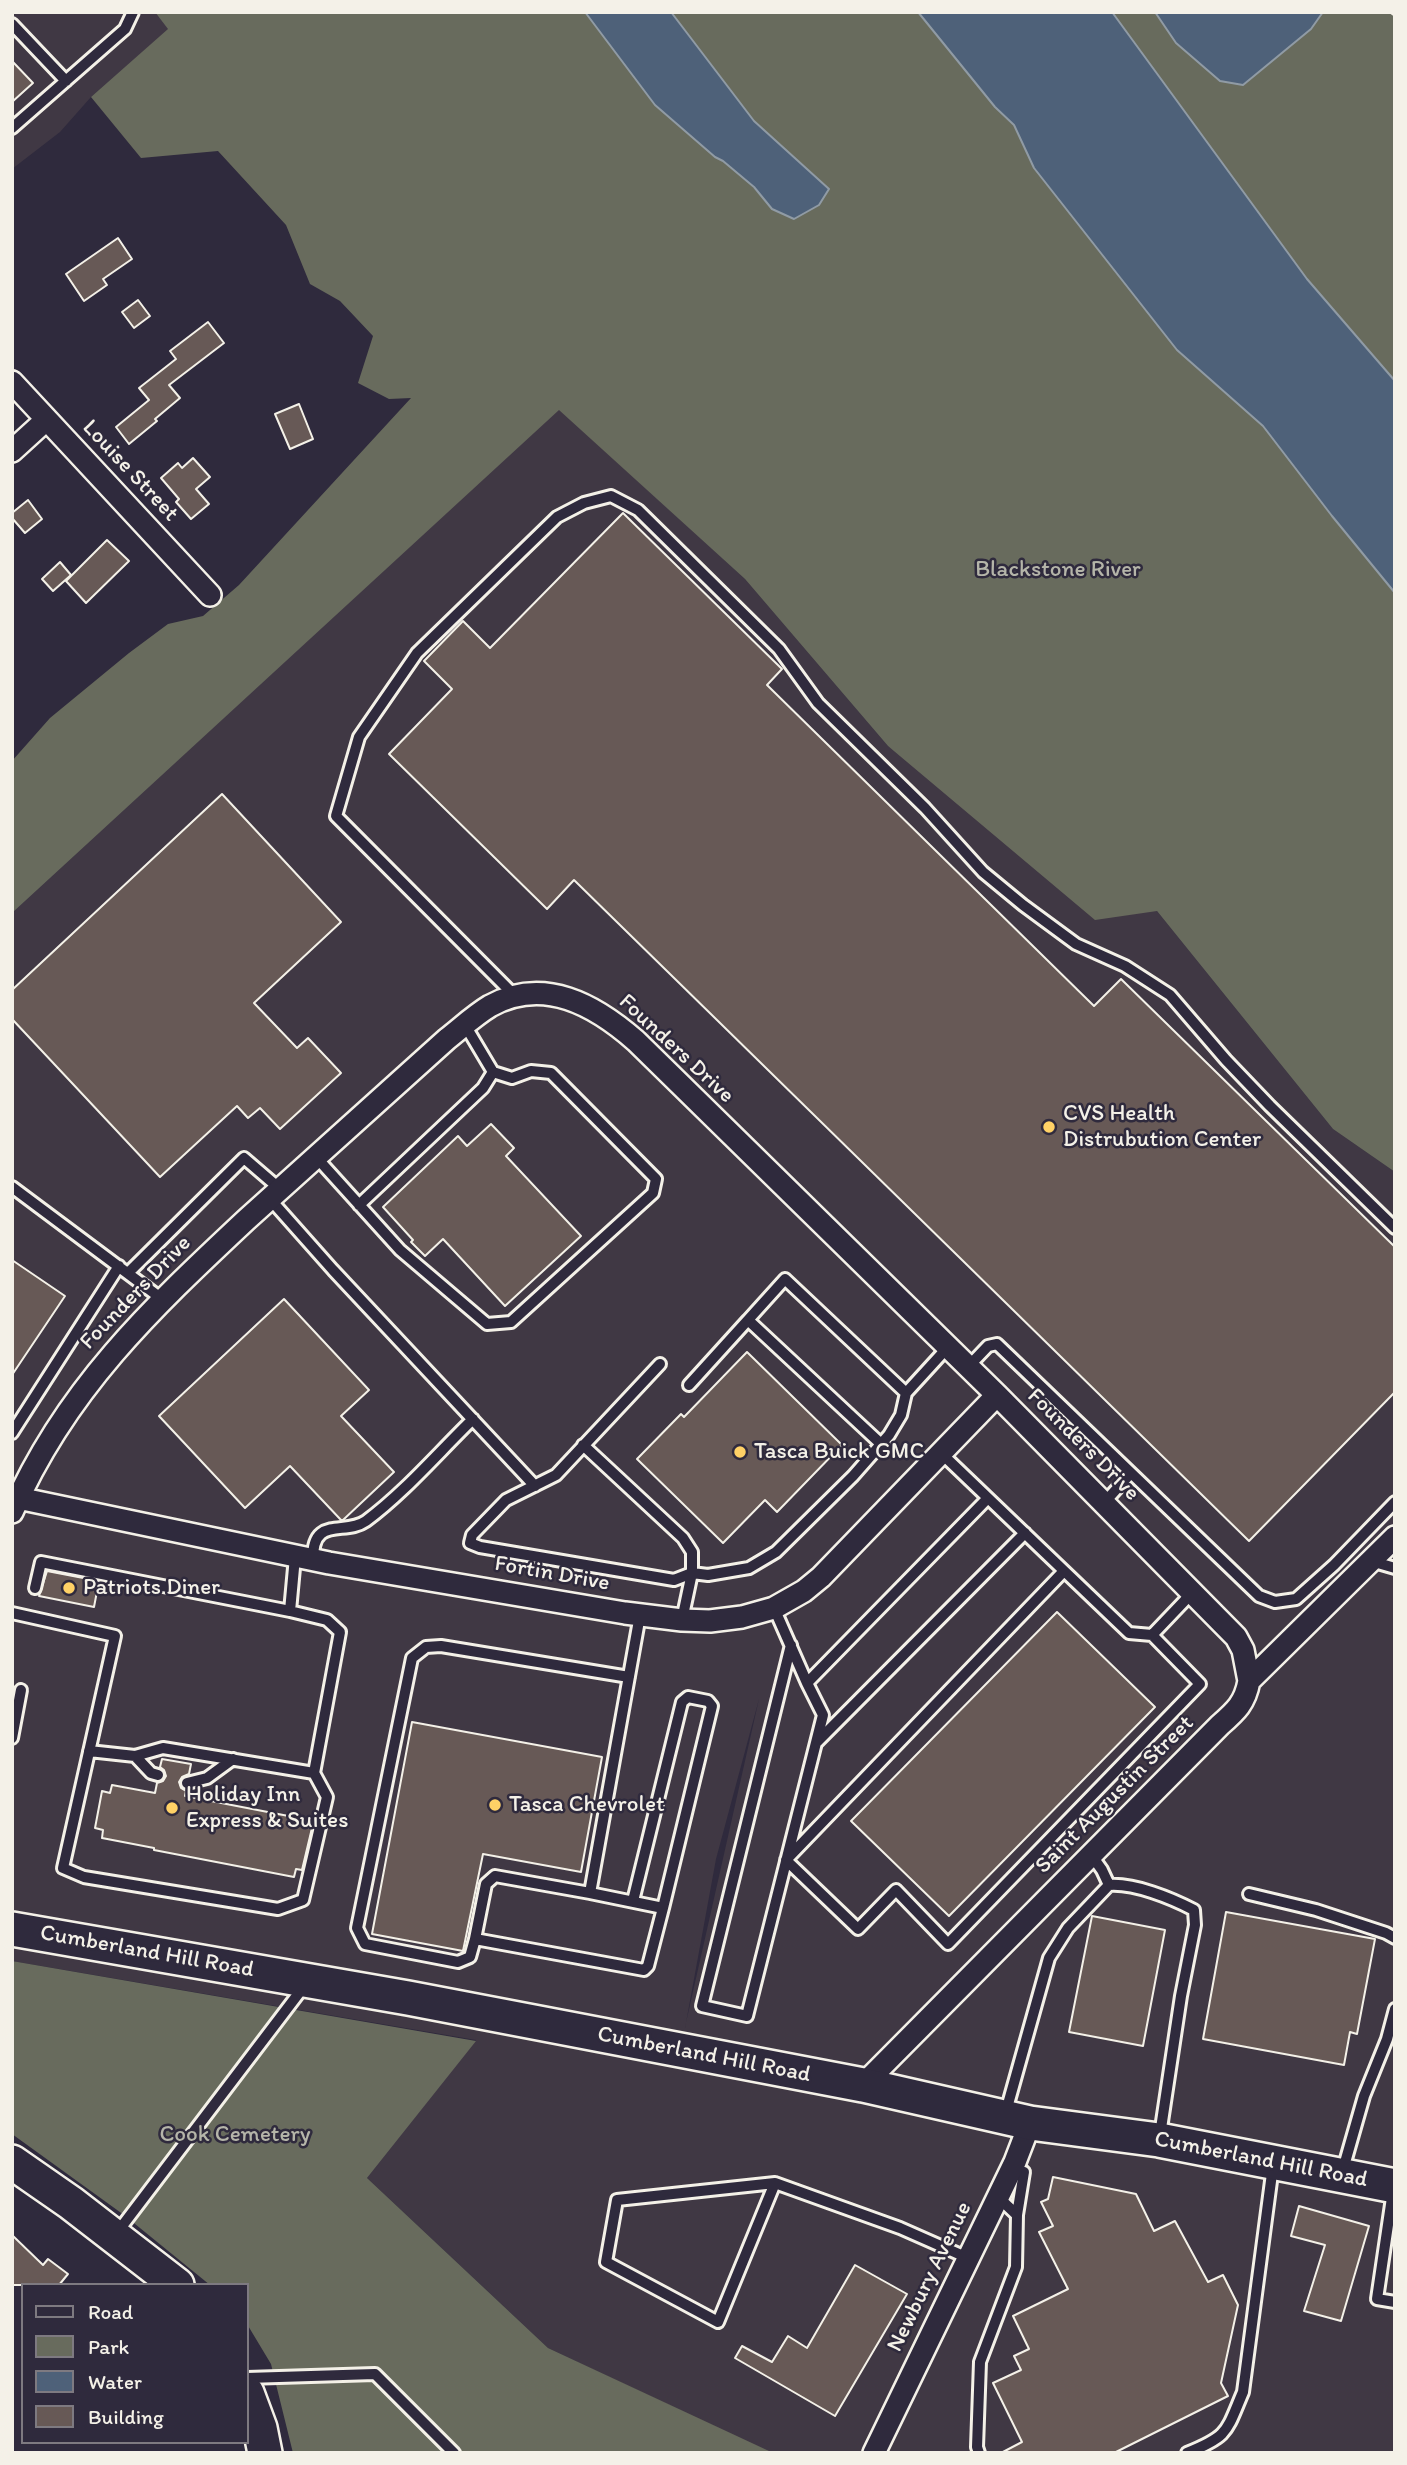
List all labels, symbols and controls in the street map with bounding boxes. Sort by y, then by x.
street label: Louise Street [76,414,184,528]
park label: Blackstone River [975,556,1141,584]
street label: Founders Drive [612,988,740,1110]
place label: CVS Health Distrubution Center [1063,1100,1261,1154]
marker: CVS Health Distrubution Center [1041,1119,1057,1135]
street label: Founders Drive [75,1230,197,1356]
street label: Founders Drive [1021,1383,1145,1507]
place label: Tasca Buick GMC [754,1438,924,1466]
marker: Tasca Buick GMC [732,1444,748,1460]
street label: Fortin Drive [492,1550,612,1598]
place label: Patriots Diner [83,1574,220,1602]
marker: Patriots Diner [61,1580,77,1596]
street label: Saint Augustin Street [1030,1710,1200,1880]
place label: Holiday Inn Express & Suites [186,1781,348,1835]
place label: Tasca Chevrolet [509,1791,665,1819]
marker: Tasca Chevrolet [487,1797,503,1813]
marker: Holiday Inn Express & Suites [164,1800,180,1816]
street label: Cumberland Hill Road [38,1920,256,1984]
street label: Cumberland Hill Road [595,2021,813,2089]
park label: Cook Cemetery [160,2121,310,2149]
street label: Cumberland Hill Road [1152,2126,1370,2194]
street label: Newbury Avenue [882,2197,978,2357]
legend [21,2283,248,2444]
text: Road [88,2299,133,2324]
text: Park [88,2334,129,2359]
text: Water [88,2369,142,2394]
text: Building [88,2404,164,2429]

